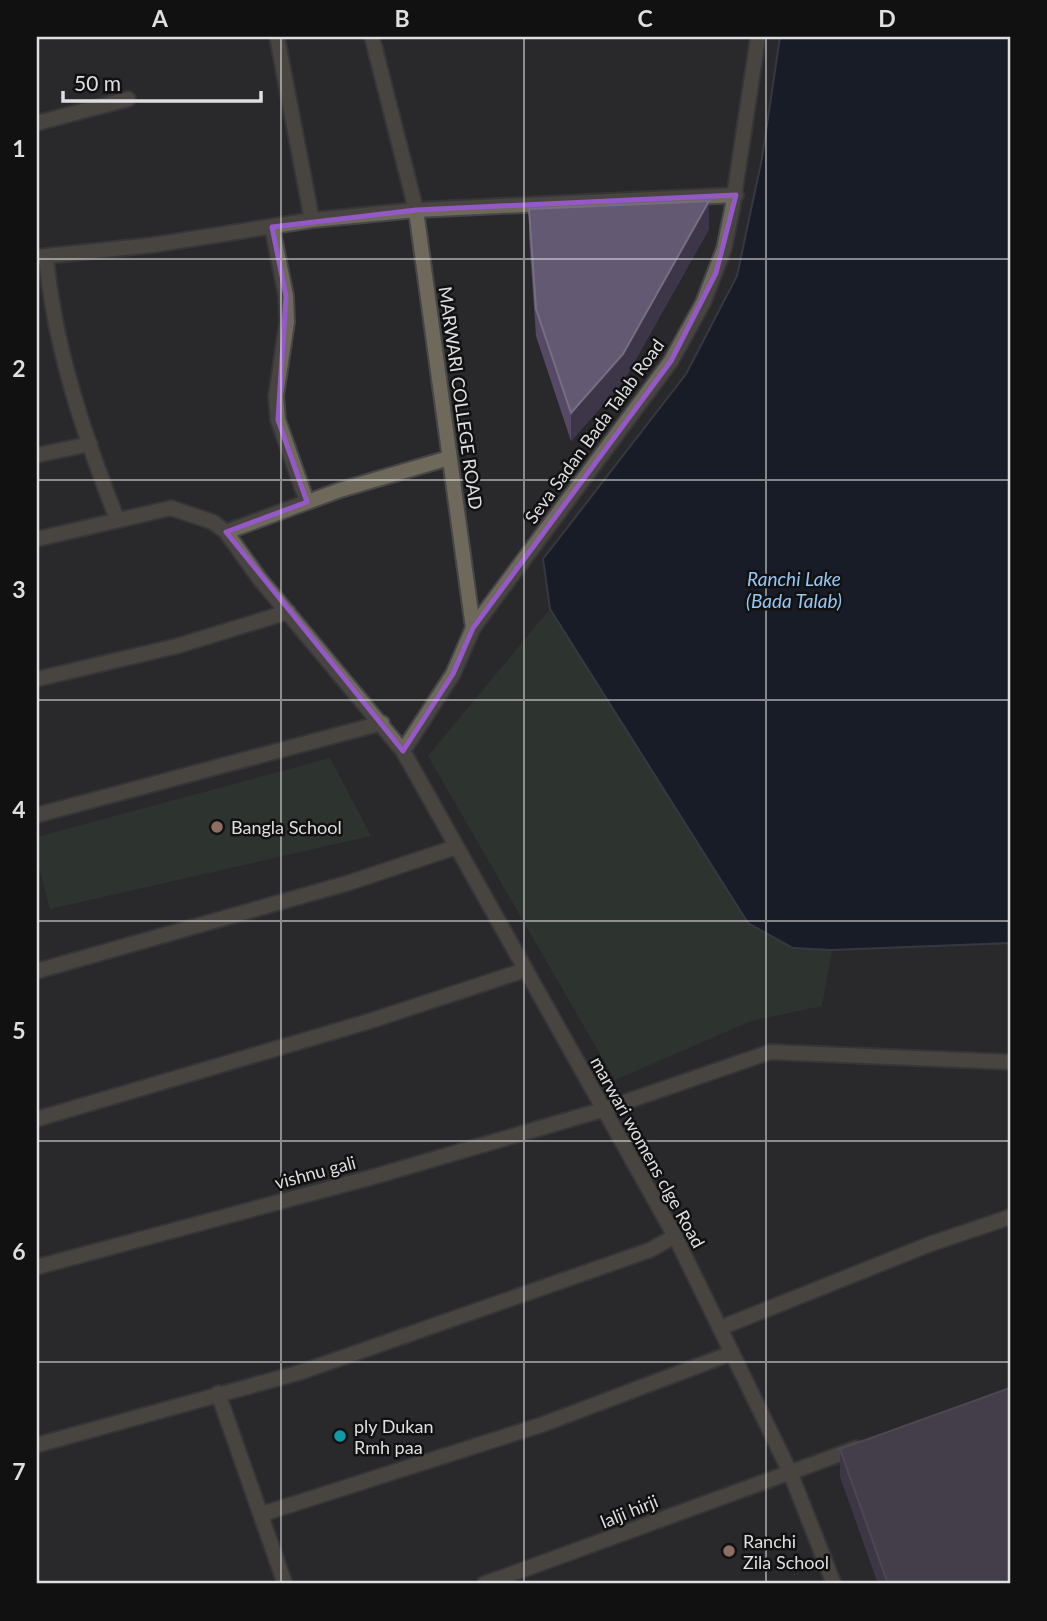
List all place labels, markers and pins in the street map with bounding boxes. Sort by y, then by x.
place label: Bangla School [231,816,342,838]
marker: Bangla School [209,819,225,835]
place label: ply Dukan Rmh paa [354,1415,434,1458]
marker: ply Dukan Rmh paa [332,1428,348,1444]
place label: Ranchi Zila School [743,1530,829,1573]
marker: Ranchi Zila School [721,1543,737,1559]

